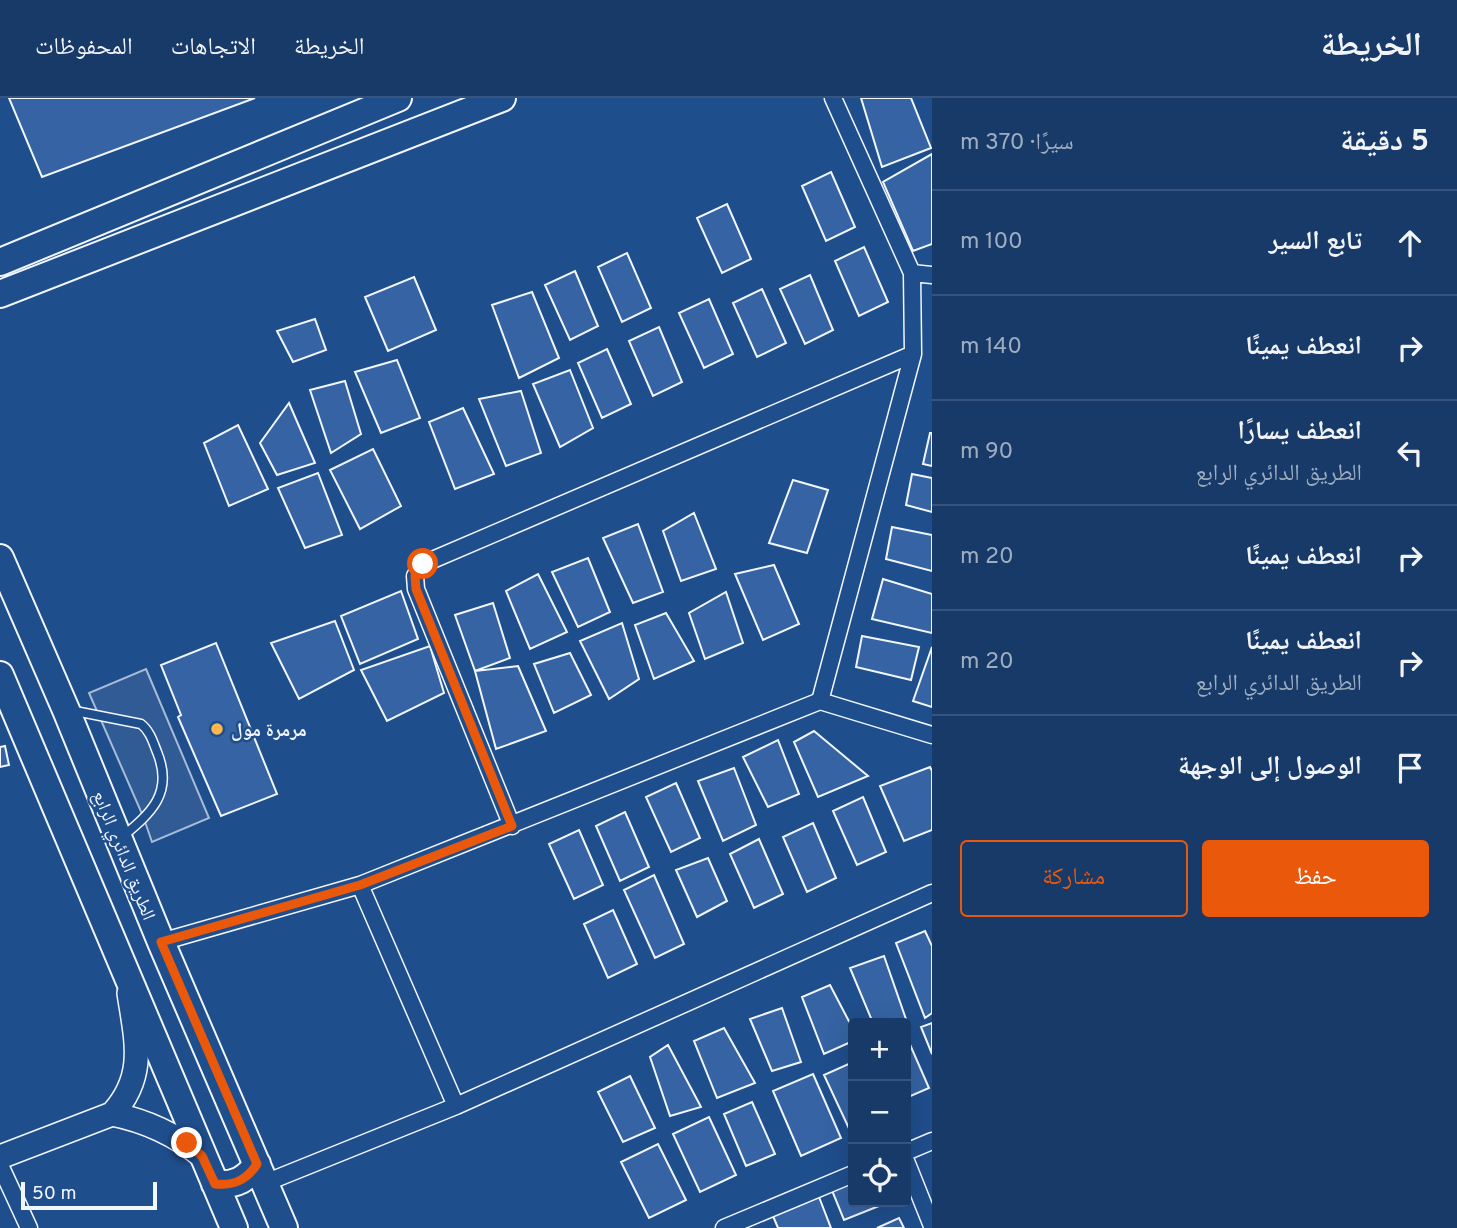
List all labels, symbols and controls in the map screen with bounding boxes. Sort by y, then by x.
text: الخريطة [1321,26,1422,68]
text: المحفوظات [35,33,133,63]
text: الاتجاهات [171,33,256,63]
text: الخريطة [294,33,365,63]
text: 5 دقيقة [1340,124,1429,161]
text: سيرًا · 370 m [960,129,1074,158]
icon: ahead [1391,224,1429,262]
text: تابع السير [1269,226,1362,259]
text: 100 m [960,228,1023,257]
icon: right [1391,329,1429,367]
text: انعطف يمينًا [1245,331,1362,364]
text: 140 m [960,333,1022,362]
text: انعطف يسارًا [1238,416,1362,449]
icon: left [1391,434,1429,472]
text: 90 m [960,438,1013,467]
text: الطريق الدائري الرابع [1195,460,1362,489]
icon: right [1391,539,1429,577]
text: انعطف يمينًا [1245,541,1362,574]
text: 20 m [960,543,1014,572]
route start [407,548,438,579]
text: انعطف يمينًا [1245,626,1362,659]
icon: right [1391,644,1429,682]
text: 20 m [960,648,1014,677]
text: الطريق الدائري الرابع [1195,670,1362,699]
place label: مرمرة مول [231,719,307,743]
marker: مرمرة مول [209,721,225,737]
icon: arrive [1391,749,1429,787]
text: الوصول إلى الوجهة [1178,751,1362,784]
street label: الطريق الدائري الرابع [85,787,160,925]
button: مشاركة [960,840,1188,917]
button: حفظ [1202,840,1429,917]
map controls [848,1018,911,1207]
button: + [848,1018,911,1081]
button: − [848,1081,911,1144]
route end [171,1127,202,1158]
button: locate [848,1144,911,1207]
scale bar [21,1179,158,1211]
text: 50 m [32,1182,77,1206]

